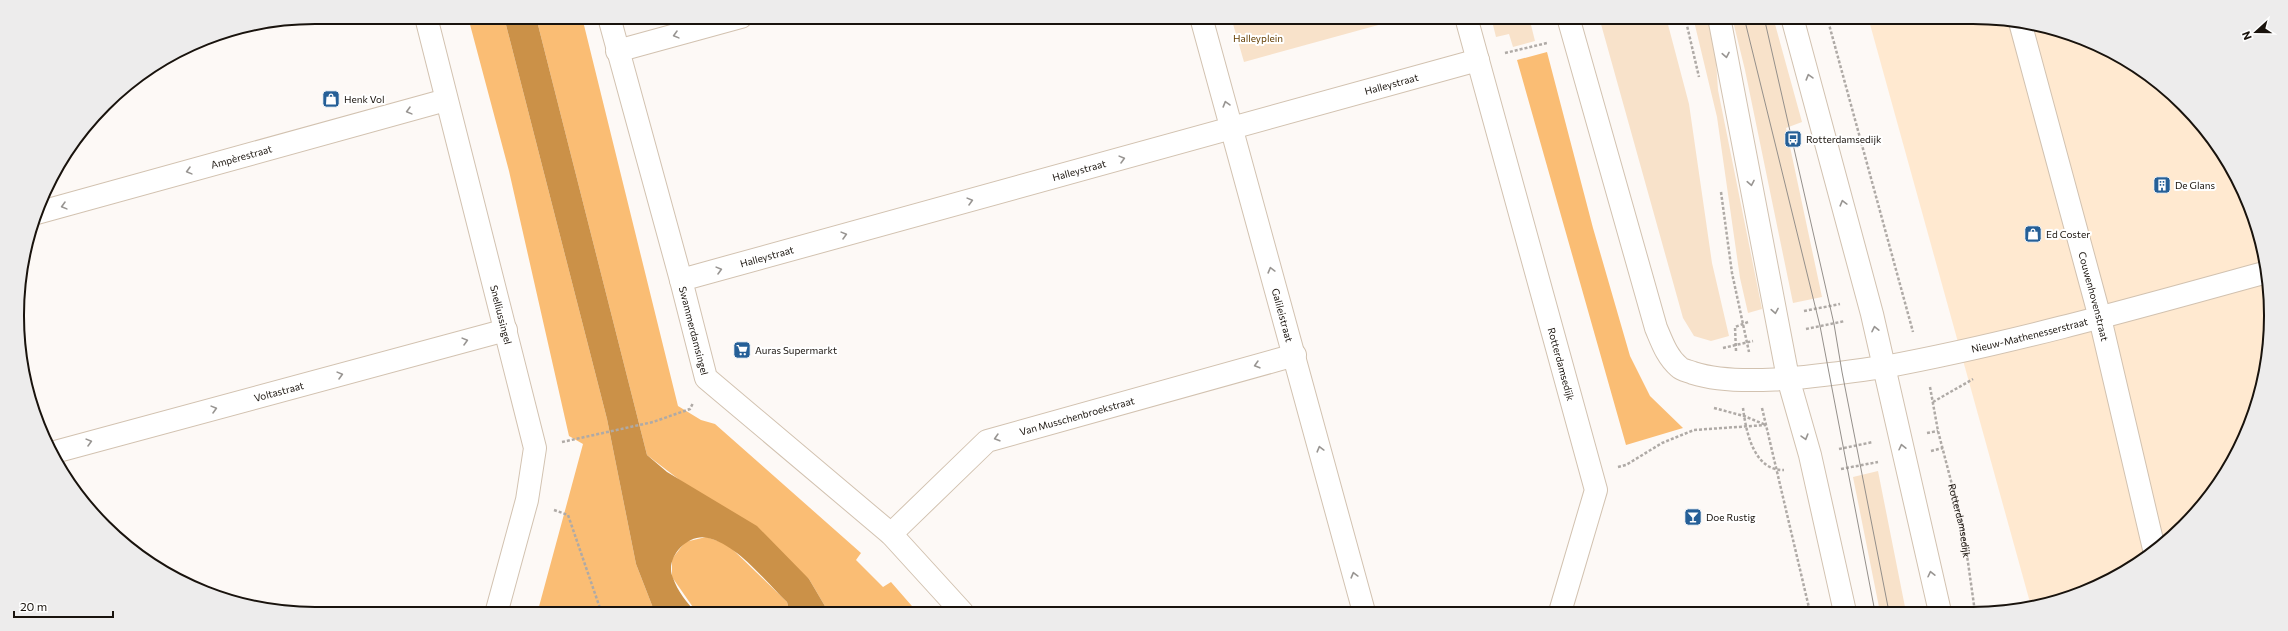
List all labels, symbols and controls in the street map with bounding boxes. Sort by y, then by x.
north arrow [2236,12,2276,52]
one-way arrow [673,30,680,39]
text: N [2239,30,2254,42]
park label: Halleyplein [1233,32,1283,44]
one-way arrow [1722,52,1730,58]
street label: Halleystraat [1363,71,1420,97]
one-way arrow [1805,74,1814,81]
shop icon: Henk Vol [321,89,341,109]
place label: Henk Vol [344,93,385,105]
one-way arrow [1222,101,1231,108]
one-way arrow [406,106,413,115]
bus stop icon: Rotterdamsedijk [1783,129,1803,149]
place label: Rotterdamsedijk [1806,133,1882,145]
street label: Ampèrestraat [209,142,273,171]
one-way arrow [1118,155,1125,164]
street label: Halleystraat [1051,157,1107,183]
one-way arrow [186,166,193,175]
building icon: De Glans [2152,175,2172,195]
place label: De Glans [2175,179,2215,191]
one-way arrow [1746,180,1755,186]
one-way arrow [966,197,973,206]
one-way arrow [1839,200,1848,207]
one-way arrow [60,201,67,209]
shop icon: Ed Coster [2023,224,2043,244]
place label: Ed Coster [2046,228,2090,240]
one-way arrow [841,232,848,240]
street label: Halleystraat [739,243,795,269]
street label: Couwenhovenstraat [2076,250,2111,342]
one-way arrow [715,266,722,275]
one-way arrow [1268,266,1276,273]
street label: Snelliussingel [488,284,515,346]
street label: Swammerdamsingel [677,285,711,376]
street label: Galileistraat [1270,287,1296,343]
one-way arrow [1771,307,1779,314]
street label: Nieuw-Mathenesserstraat [1970,315,2089,355]
street label: Rotterdamsedijk [1546,326,1577,403]
one-way arrow [1872,326,1880,332]
one-way arrow [462,338,469,346]
supermarket icon: Auras Supermarkt [732,340,752,360]
place label: Auras Supermarkt [755,344,837,356]
one-way arrow [1254,361,1260,369]
one-way arrow [336,371,343,380]
street label: Voltastraat [253,379,305,404]
street label: Van Musschenbroekstraat [1018,394,1136,438]
one-way arrow [210,405,217,414]
one-way arrow [994,433,1001,442]
one-way arrow [1800,433,1809,440]
one-way arrow [85,439,92,447]
one-way arrow [1899,444,1907,450]
one-way arrow [1316,446,1325,453]
street label: Rotterdamsedijk [1946,482,1973,559]
bar icon: Doe Rustig [1683,507,1703,527]
place label: Doe Rustig [1706,511,1756,523]
one-way arrow [1928,570,1936,577]
one-way arrow [1350,572,1359,579]
scale bar [14,593,113,619]
text: 20 m [20,599,47,613]

